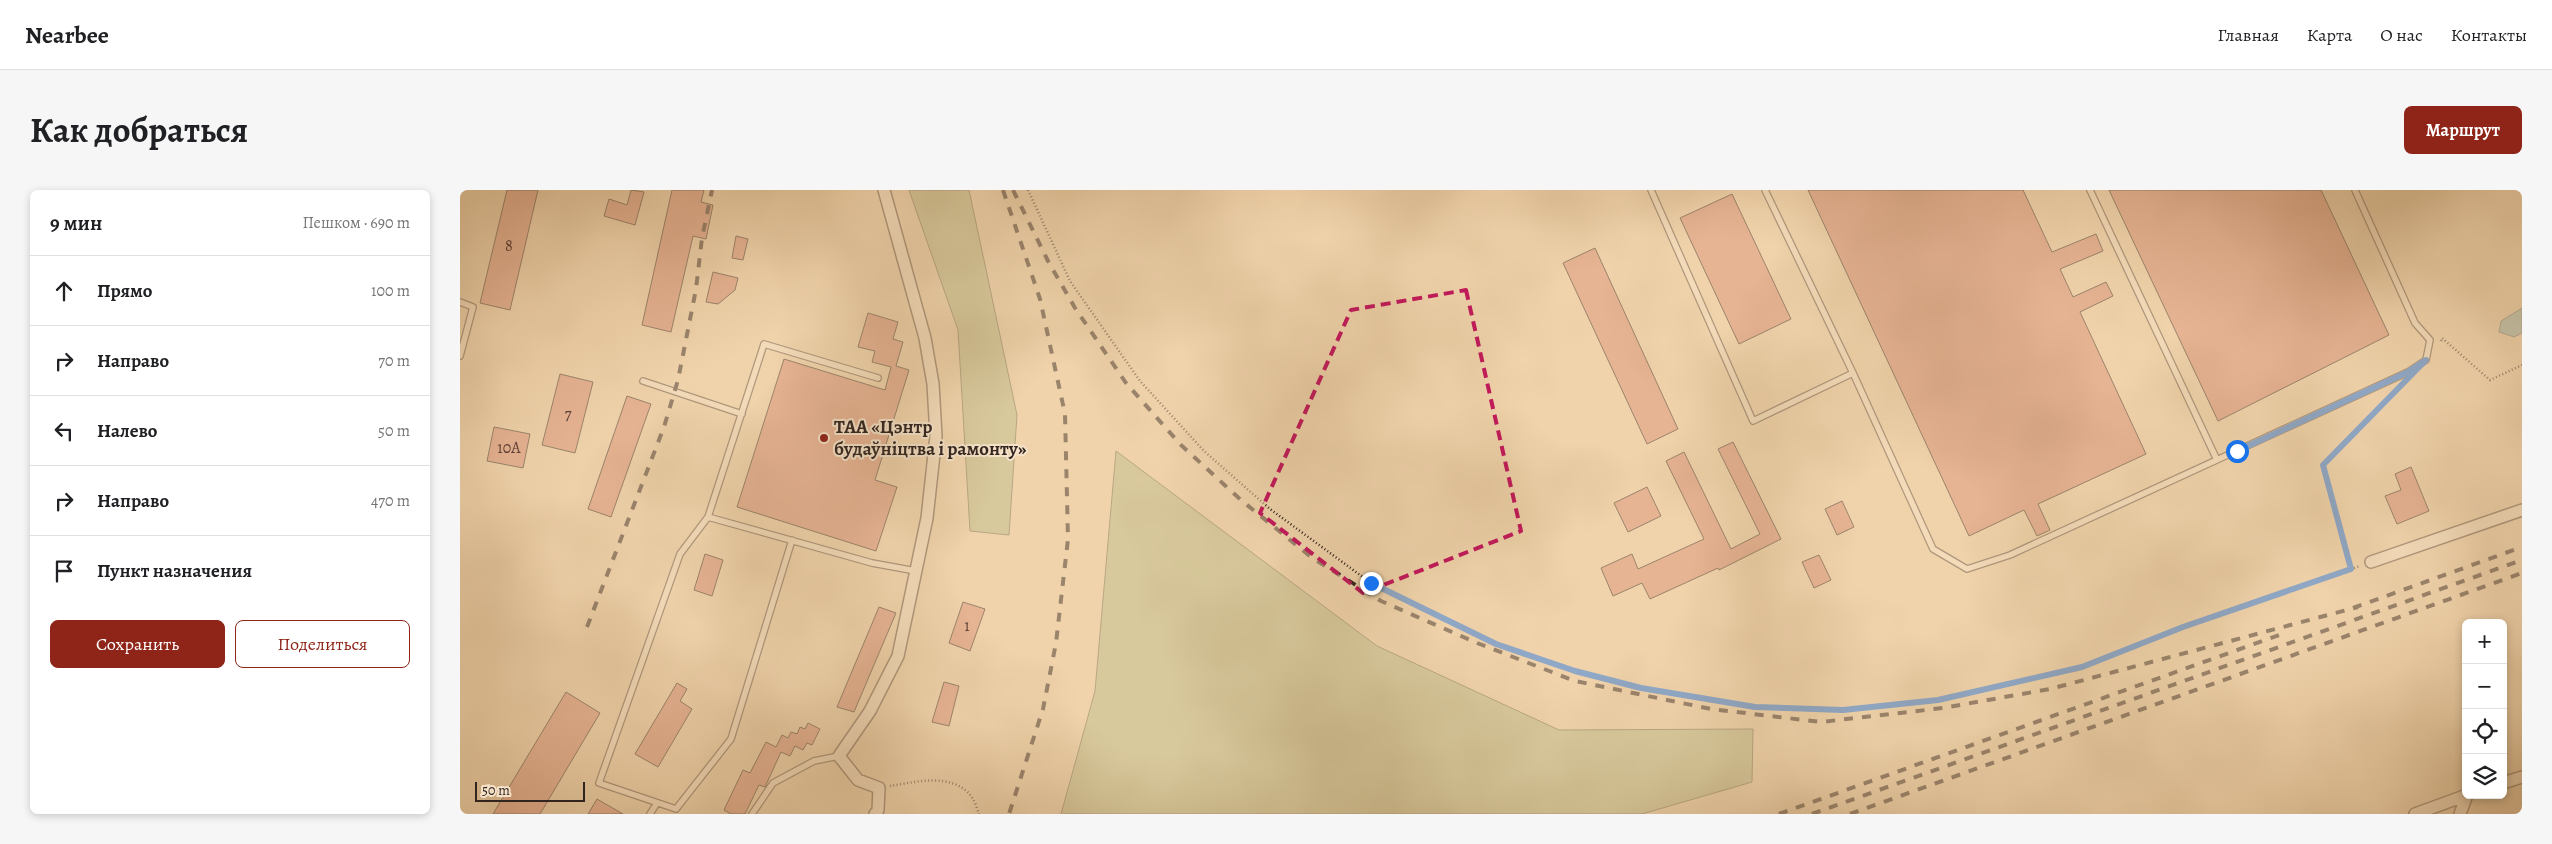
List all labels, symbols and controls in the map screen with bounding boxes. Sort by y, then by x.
text: Nearbee [25,19,109,51]
text: Главная [2218,23,2279,47]
text: Карта [2307,23,2352,47]
text: О нас [2380,23,2423,47]
text: Контакты [2451,23,2527,47]
text: Как добраться [30,106,248,154]
button: Маршрут [2404,106,2522,154]
text: 9 мин [50,209,102,237]
text: Пешком · 690 m [303,212,410,234]
house number: 8 [505,235,513,257]
icon: ahead [50,277,78,305]
text: Прямо [97,278,152,304]
text: 100 m [371,280,410,302]
icon: right [50,347,78,375]
text: Направо [97,348,169,374]
text: 70 m [378,350,410,372]
house number: 7 [565,403,572,425]
place label: ТАА «Цэнтр будаўніцтва і рамонту» [834,414,1027,462]
icon: left [50,417,78,445]
text: Налево [97,418,157,444]
text: 50 m [378,420,410,442]
marker: ТАА «Цэнтр будаўніцтва і рамонту» [818,432,830,444]
house number: 10А [497,437,521,459]
route start [2226,440,2249,463]
icon: right [50,487,78,515]
text: Направо [97,488,169,514]
text: 470 m [371,490,410,512]
icon: arrive [50,557,78,585]
text: Пункт назначения [97,558,252,584]
route end [1360,572,1383,595]
house number: 1 [964,615,970,637]
map controls [2462,619,2507,799]
button: + [2462,619,2507,664]
button: Сохранить [50,620,225,668]
button: Поделиться [235,620,410,668]
button: − [2462,664,2507,709]
button: locate [2462,709,2507,754]
button: layers [2462,754,2507,799]
scale bar [475,779,585,802]
text: 50 m [482,781,510,800]

